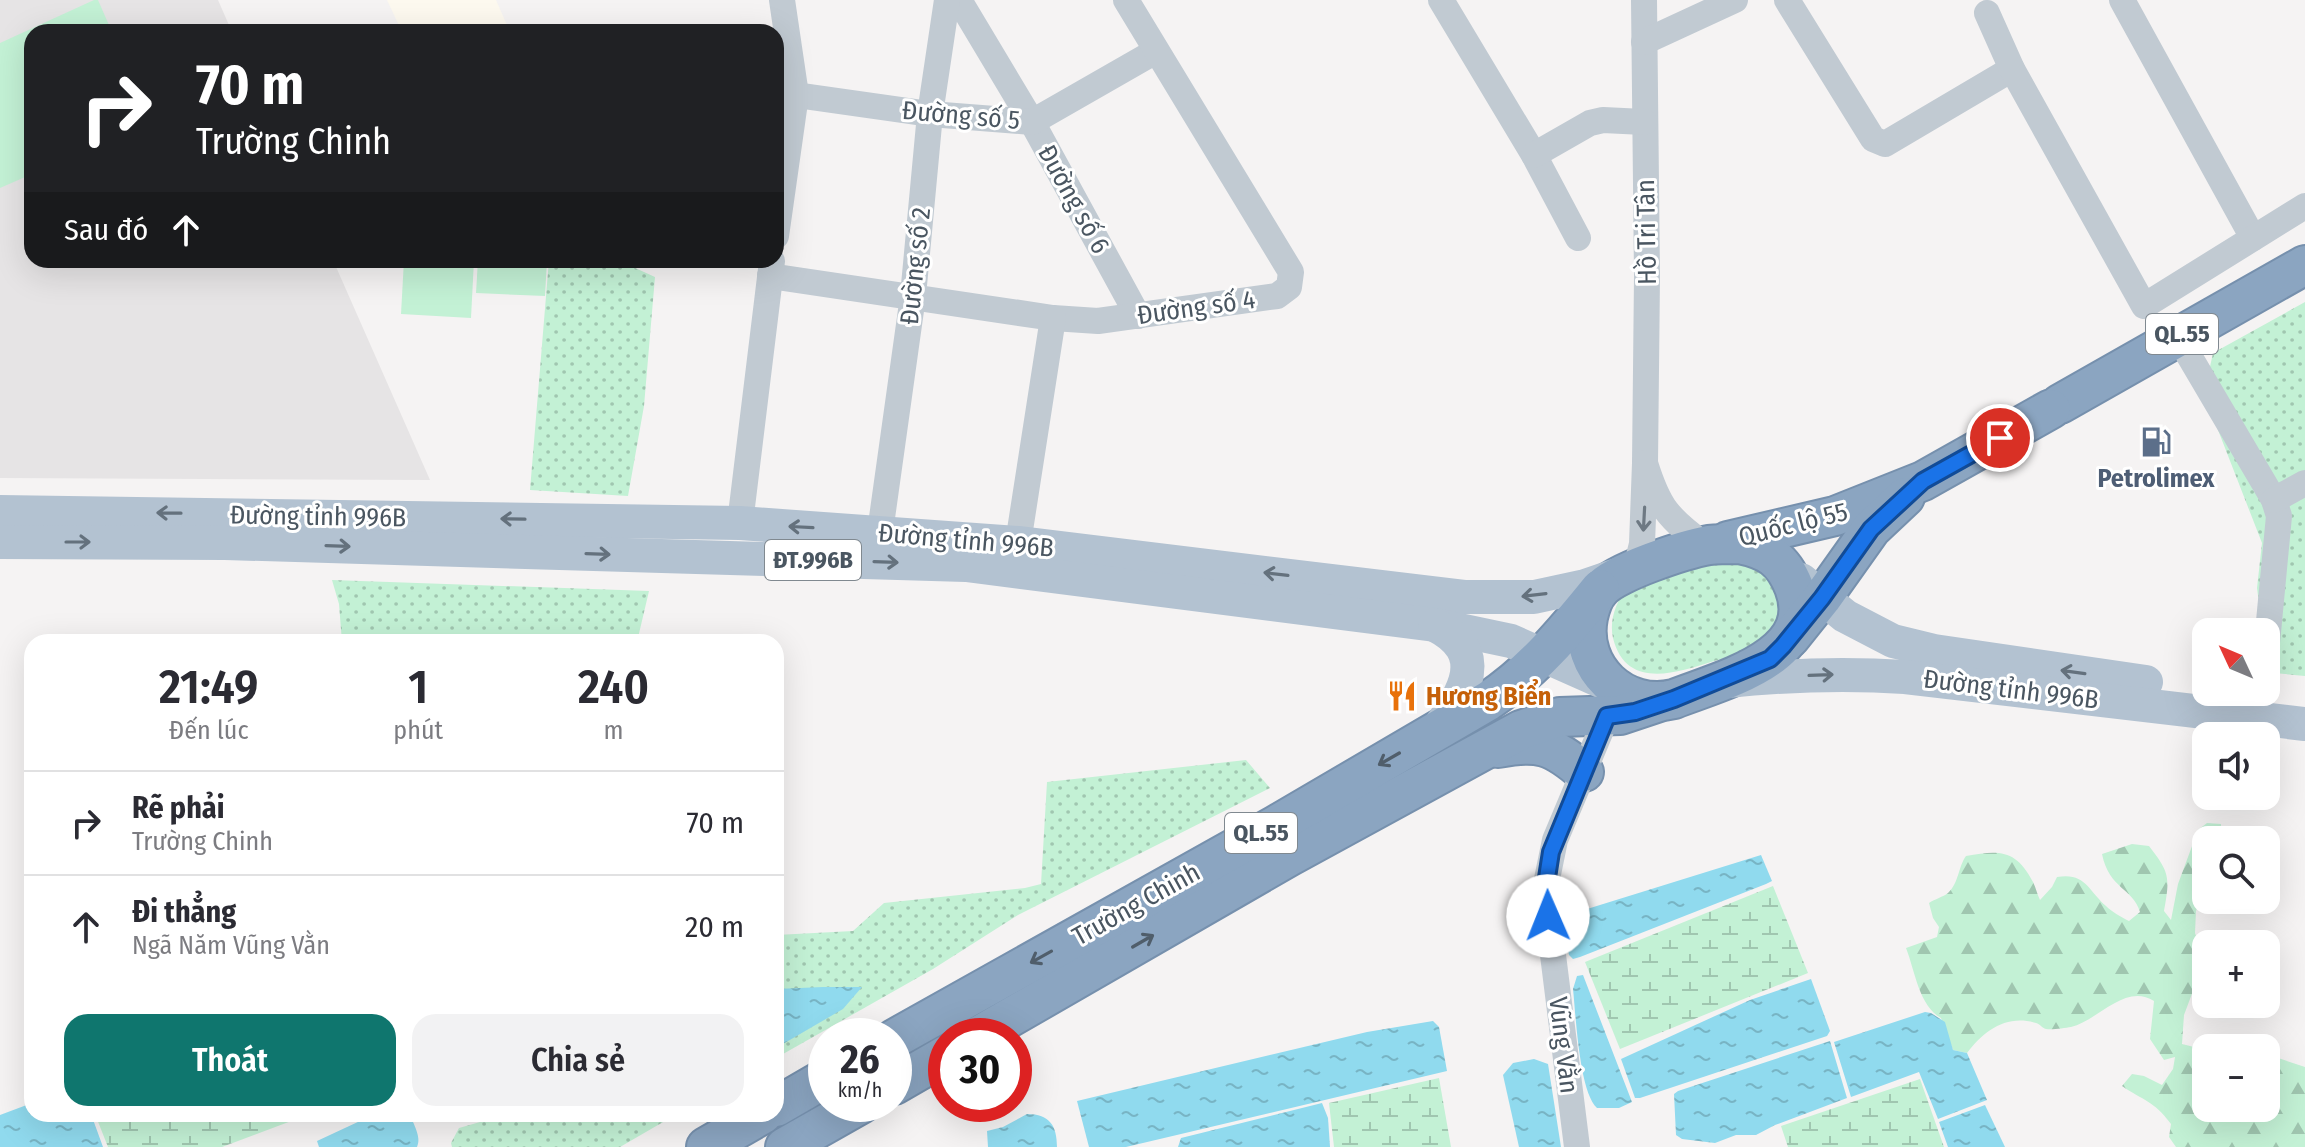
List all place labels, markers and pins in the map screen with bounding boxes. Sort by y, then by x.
pin [1966,404,2034,472]
fuel station icon: Petrolimex [2139,425,2173,459]
place label: Petrolimex [2097,463,2215,494]
restaurant icon: Hương Biển [1385,679,1419,713]
place label: Hương Biển [1426,679,1551,712]

